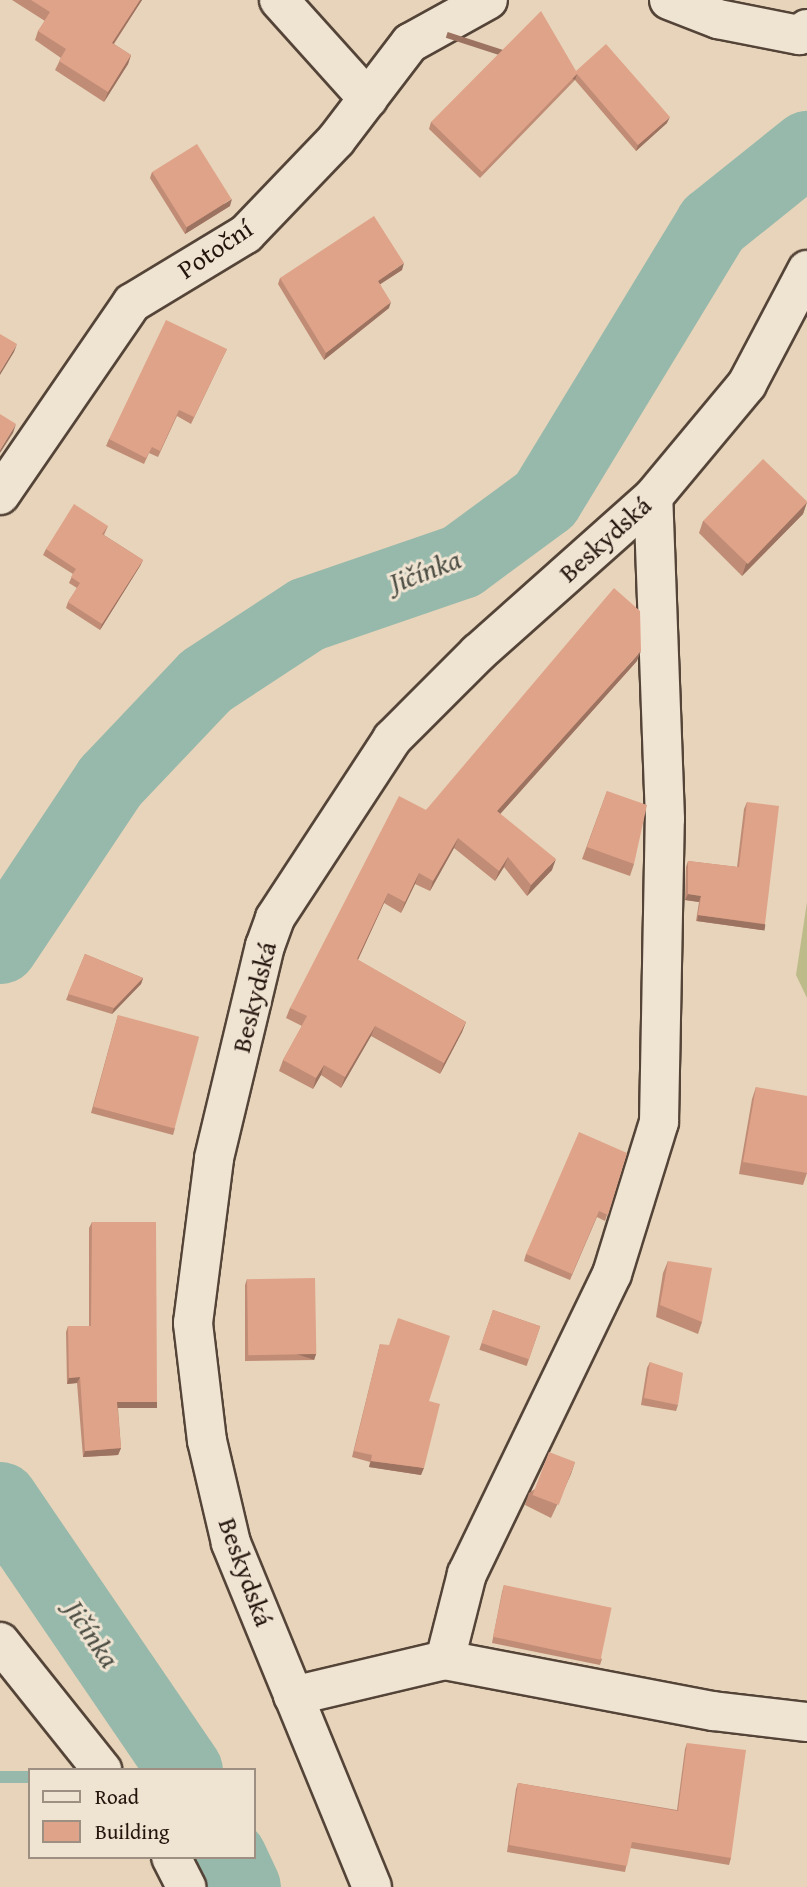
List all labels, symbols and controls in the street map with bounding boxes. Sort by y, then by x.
street label: Potoční [172,213,258,285]
street label: Beskydská [553,490,657,588]
water label: Jičínka [385,542,465,600]
street label: Beskydská [225,938,283,1056]
street label: Beskydská [212,1514,280,1630]
water label: Jičínka [58,1594,126,1674]
legend [28,1768,256,1859]
text: Road [95,1781,139,1812]
text: Building [95,1816,169,1847]

